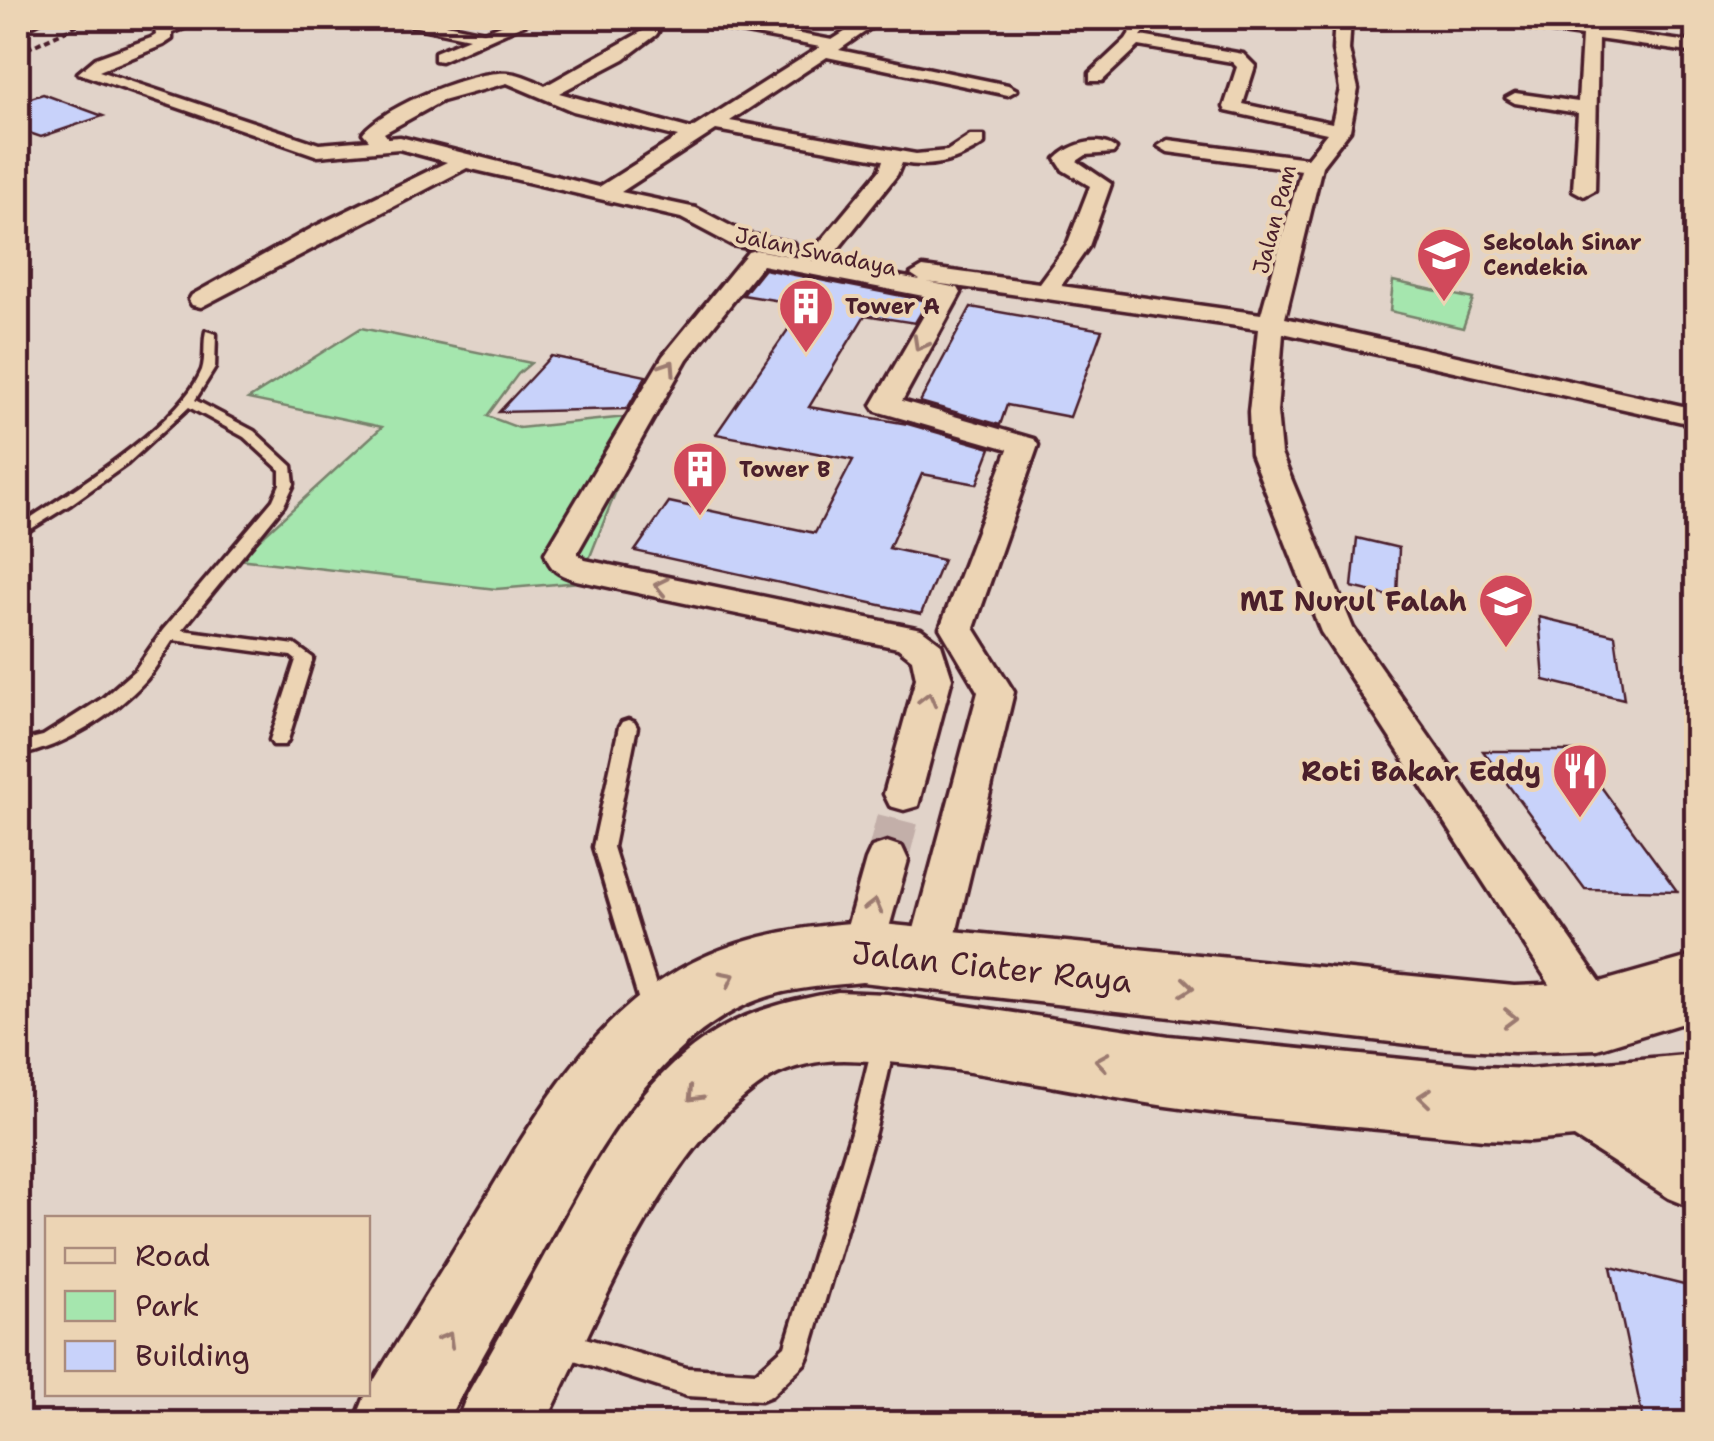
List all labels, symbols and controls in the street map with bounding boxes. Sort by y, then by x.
street label: Jalan Pam [1246,161,1303,277]
street label: Jalan Swadaya [732,220,900,283]
school or university icon: Sekolah Sinar Cendekia [1414,225,1474,304]
place label: Sekolah Sinar Cendekia [1483,228,1642,282]
building icon: Tower A [776,276,836,355]
place label: Tower A [845,292,940,321]
one-way arrow [912,334,932,352]
one-way arrow [657,360,676,378]
building icon: Tower B [670,439,730,518]
place label: Tower B [739,455,831,484]
school or university icon: MI Nurul Falah [1476,571,1536,650]
one-way arrow [653,577,670,598]
place label: MI Nurul Falah [1240,582,1467,620]
one-way arrow [917,691,938,708]
restaurant icon: Roti Bakar Eddy [1550,741,1610,820]
place label: Roti Bakar Eddy [1301,752,1541,790]
one-way arrow [863,898,884,915]
street label: Jalan Ciater Raya [850,930,1134,1003]
one-way arrow [718,971,736,990]
one-way arrow [1179,976,1195,997]
one-way arrow [1503,1008,1519,1029]
one-way arrow [1094,1051,1110,1072]
one-way arrow [688,1084,706,1102]
one-way arrow [1417,1087,1433,1109]
legend [45,1216,370,1396]
text: Road [135,1235,210,1276]
text: Park [135,1285,199,1326]
one-way arrow [435,1332,454,1350]
text: Building [135,1335,250,1376]

